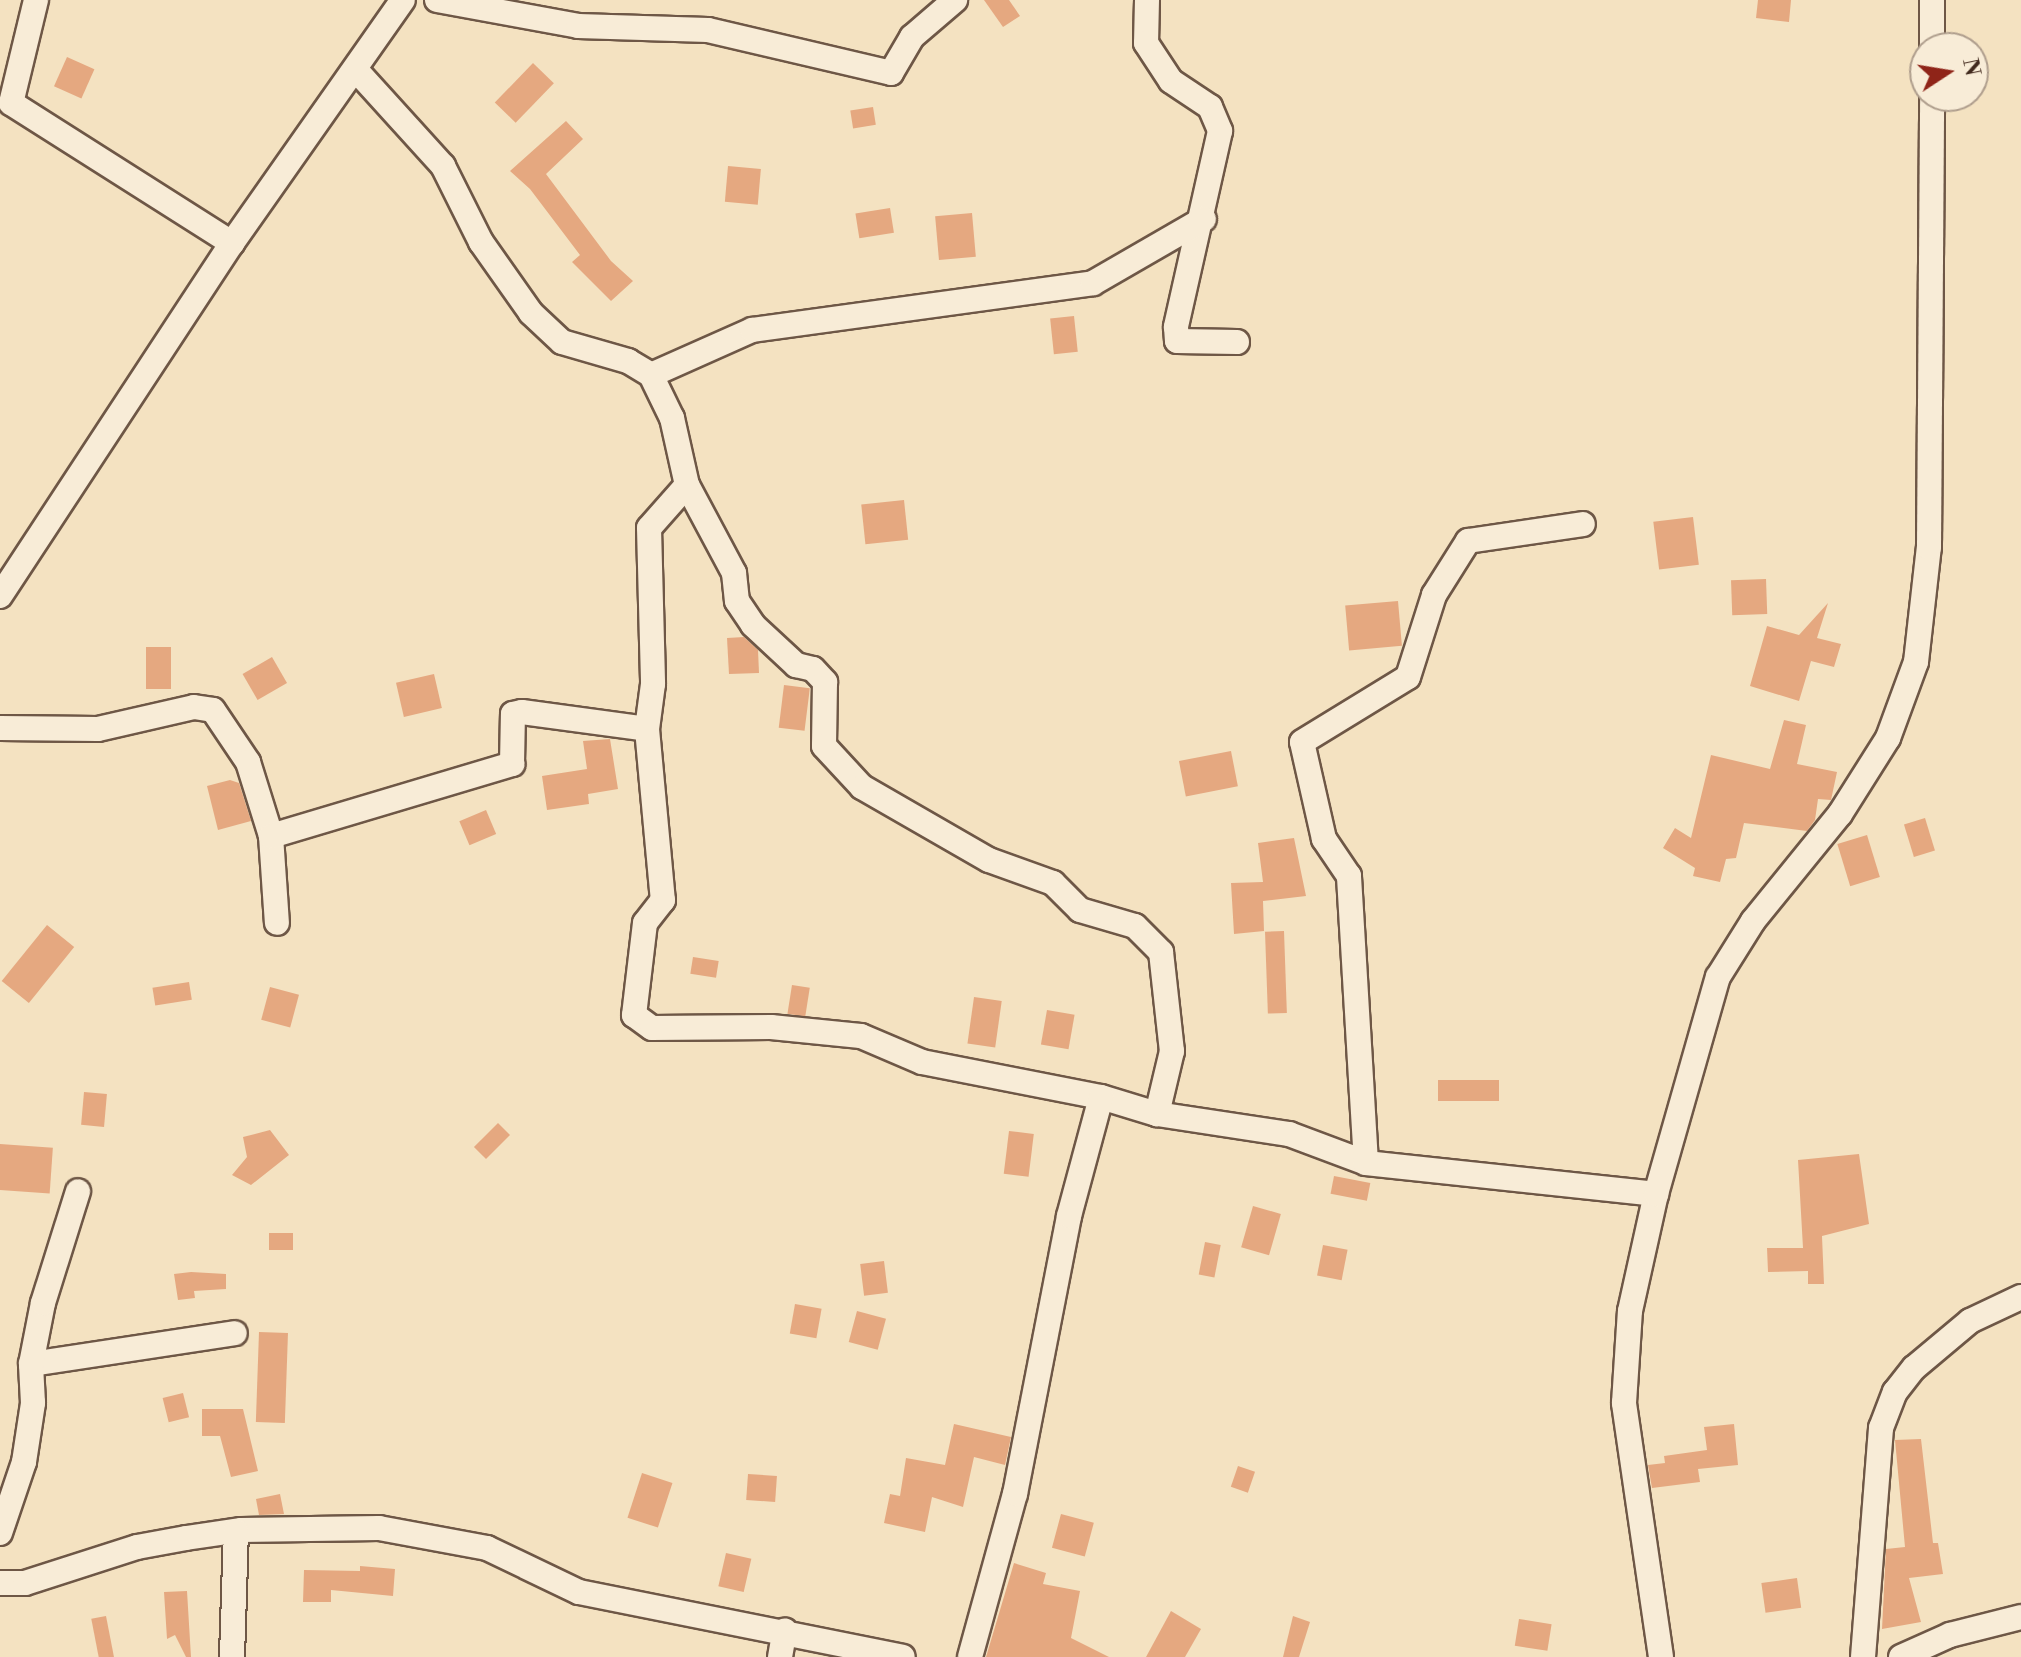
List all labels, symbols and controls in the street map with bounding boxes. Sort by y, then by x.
north arrow [1909,32,1989,112]
text: N [1956,56,1986,79]

